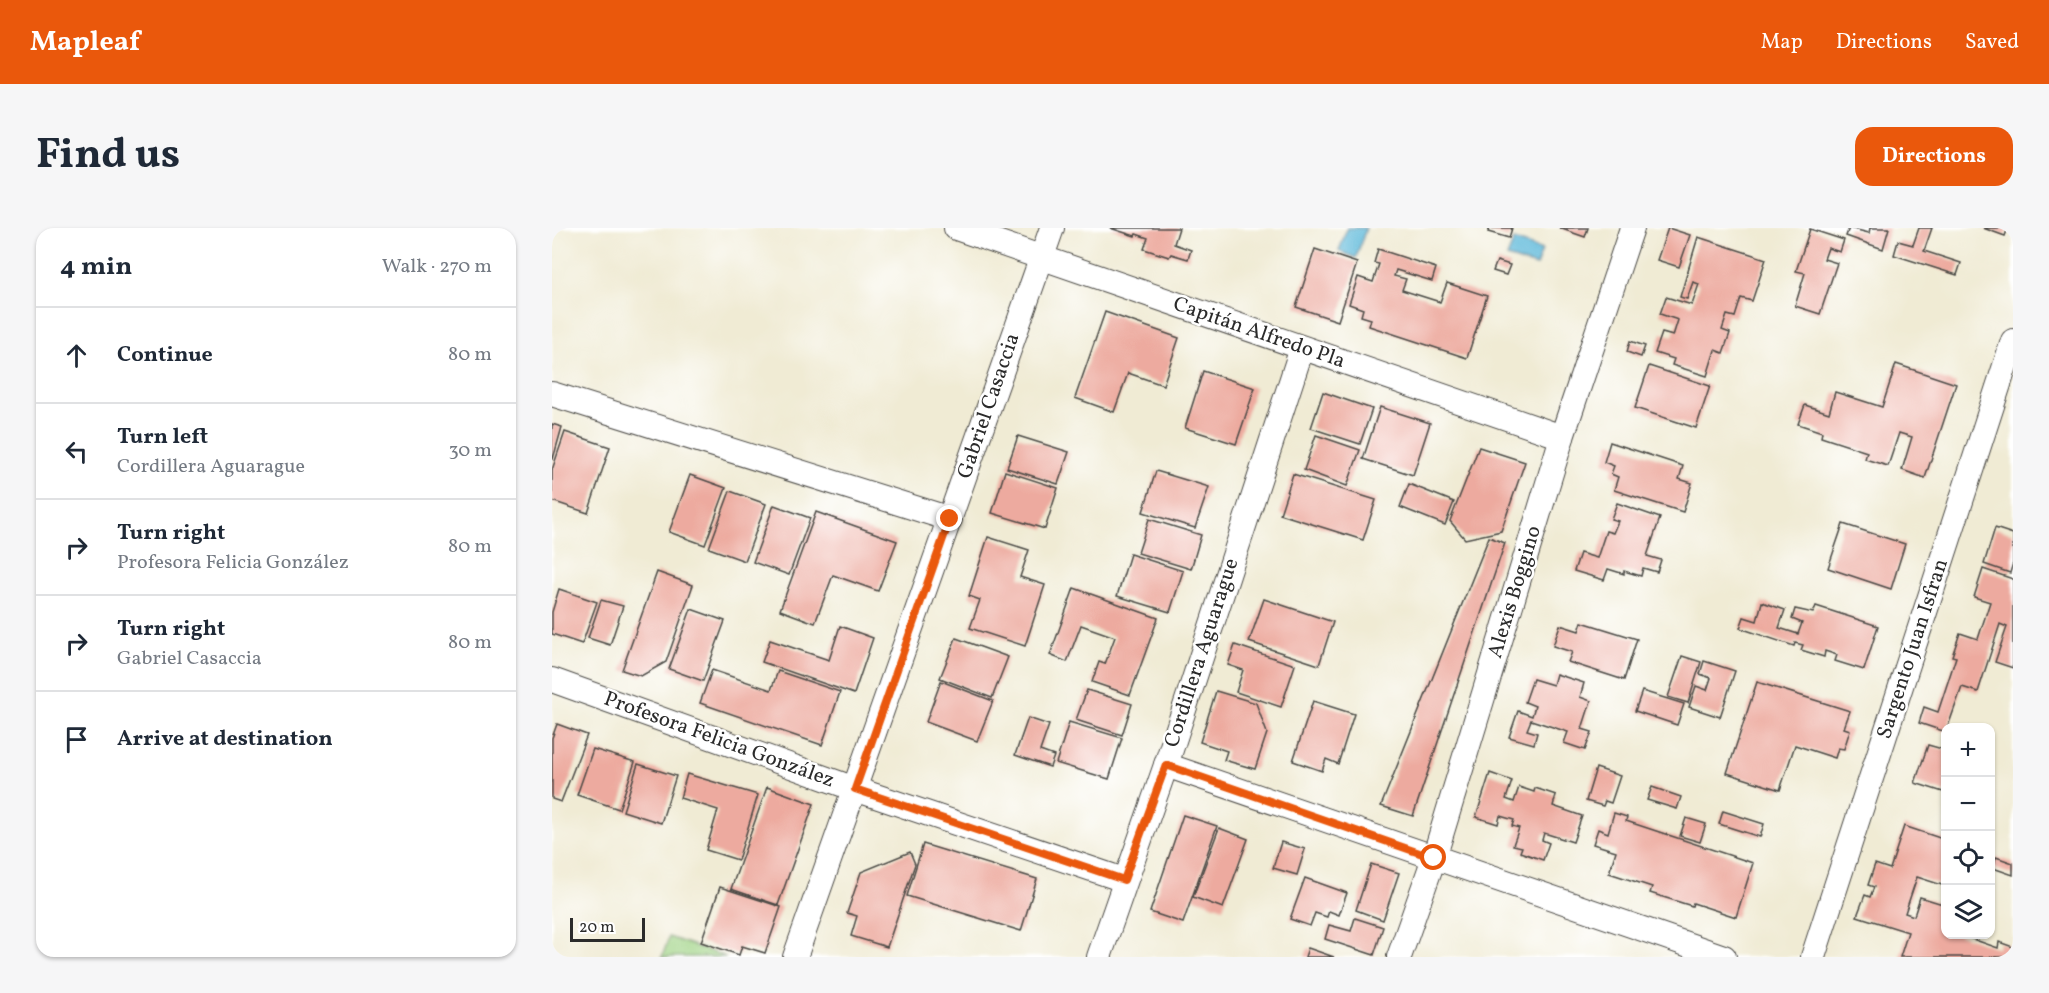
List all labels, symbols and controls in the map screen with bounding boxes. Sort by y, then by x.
text: Mapleaf [30,23,140,62]
text: Map [1761,28,1803,57]
text: Directions [1836,28,1932,57]
text: Saved [1965,28,2019,57]
text: Find us [36,127,180,186]
button: Directions [1855,127,2013,186]
text: 4 min [60,249,132,285]
text: Walk · 270 m [382,253,492,281]
street label: Capitán Alfredo Pla [1169,290,1349,376]
street label: Gabriel Casaccia [951,329,1027,483]
icon: ahead [60,339,93,372]
text: Continue [117,340,213,371]
text: 80 m [448,341,492,369]
text: Turn left [117,422,208,453]
icon: left [60,435,93,468]
text: 30 m [448,437,492,465]
text: Cordillera Aguarague [117,453,305,481]
route end [936,505,962,531]
text: Turn right [117,518,225,549]
street label: Alexis Boggino [1481,522,1549,662]
icon: right [60,531,93,564]
text: 80 m [448,533,492,561]
text: Profesora Felicia González [117,549,349,577]
street label: Cordillera Aguarague [1158,555,1246,751]
street label: Sargento Juan Isfran [1870,555,1956,743]
text: Turn right [117,614,225,645]
icon: right [60,627,93,660]
text: 80 m [448,629,492,657]
text: Gabriel Casaccia [117,645,262,673]
street label: Profesora Felicia González [600,685,838,795]
icon: arrive [60,723,93,756]
map controls [1941,723,1995,939]
button: + [1941,723,1995,777]
text: Arrive at destination [117,724,333,755]
button: − [1941,777,1995,831]
button: locate [1941,831,1995,885]
route start [1420,844,1446,870]
button: layers [1941,885,1995,939]
scale bar [570,915,645,942]
text: 20 m [579,917,614,939]

